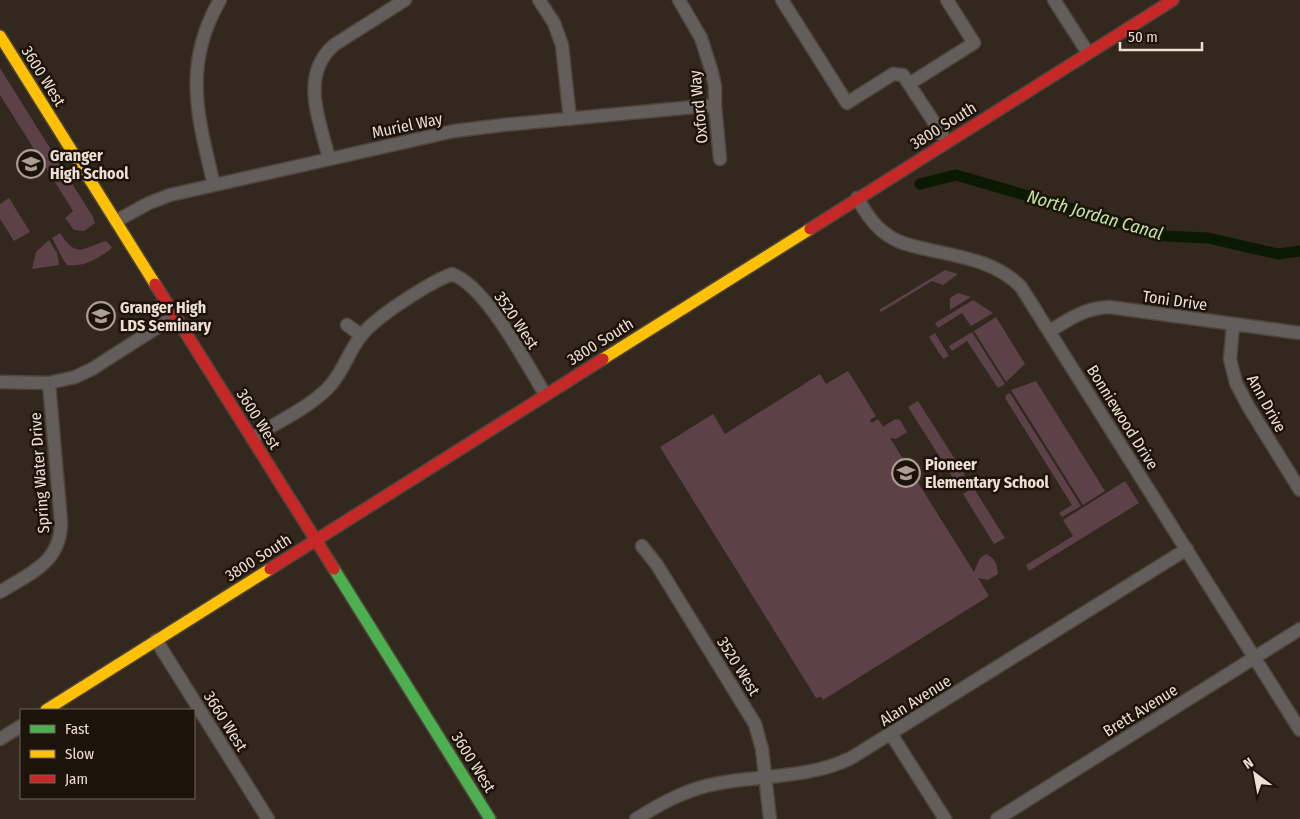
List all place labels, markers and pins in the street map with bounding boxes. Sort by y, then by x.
place label: Granger High School [50,146,129,183]
school or university icon: Granger High School [16,149,46,179]
place label: Granger High LDS Seminary [120,298,212,335]
school or university icon: Granger High LDS Seminary [86,301,116,331]
place label: Pioneer Elementary School [925,455,1050,492]
school or university icon: Pioneer Elementary School [891,458,921,488]

